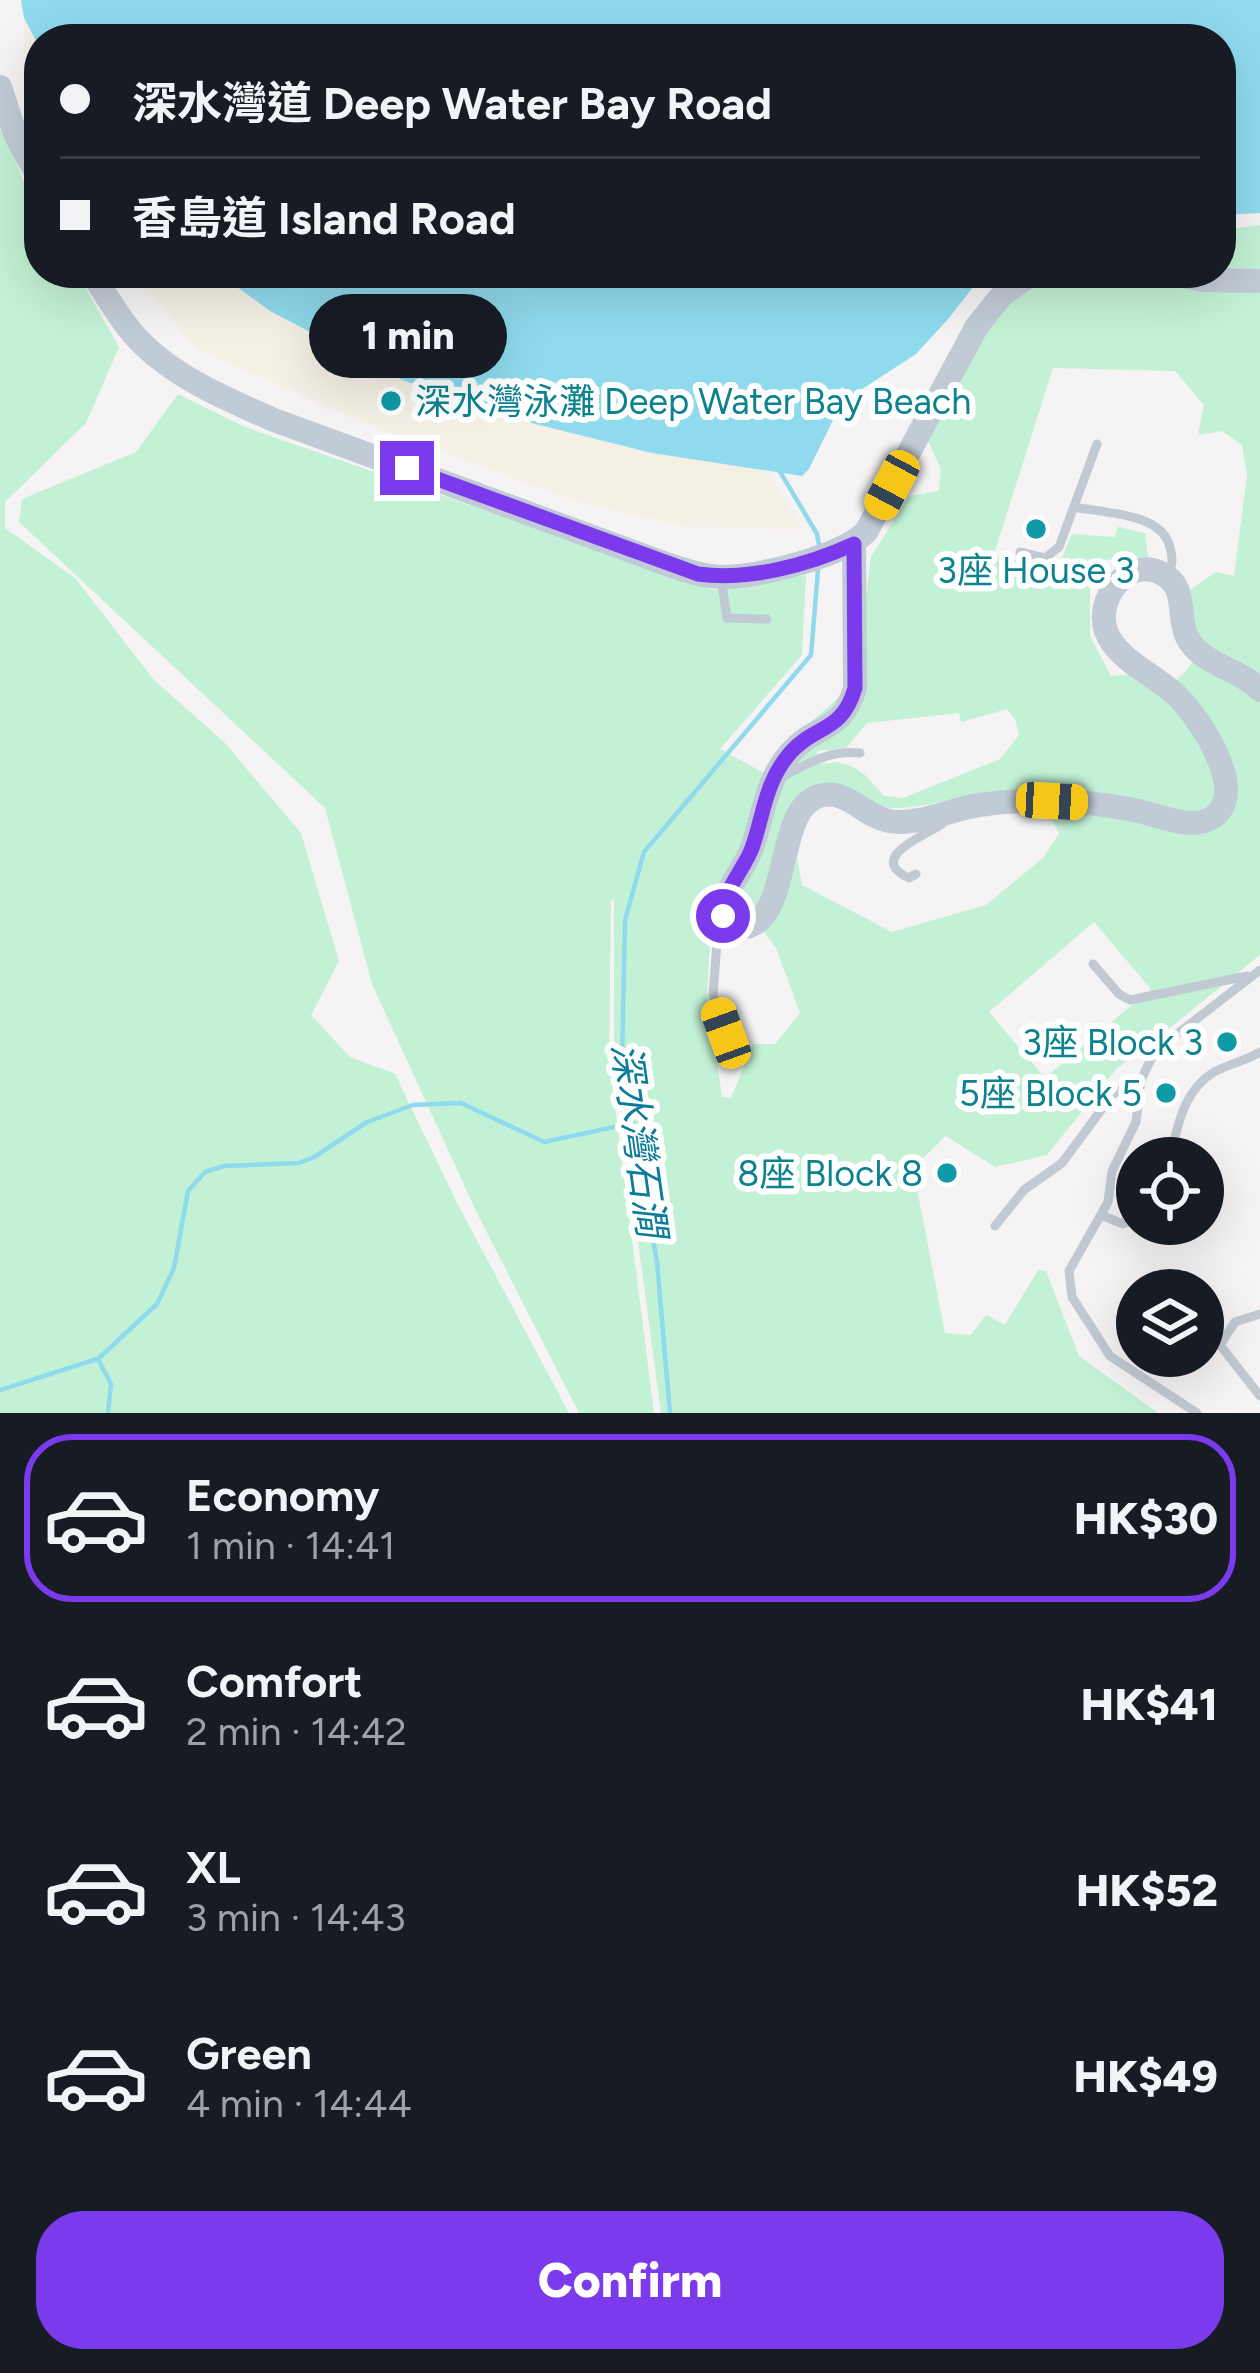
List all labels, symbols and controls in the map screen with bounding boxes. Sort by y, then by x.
text: 深水灣道 Deep Water Bay Road [132,76,772,130]
text: 香島道 Island Road [132,191,516,245]
callout: 1 min [308,294,506,378]
text: 1 min [361,312,455,359]
place label: 深水灣泳灘 Deep Water Bay Beach [415,380,971,423]
marker: 深水灣泳灘 Deep Water Bay Beach [378,388,404,414]
route end [380,441,434,495]
car [859,445,925,525]
marker: 3座 House 3 [1023,516,1049,542]
place label: 3座 House 3 [937,549,1135,592]
car [1015,781,1089,821]
route start [696,889,750,943]
car [697,993,755,1073]
place label: 3座 Block 3 [1022,1021,1203,1064]
marker: 3座 Block 3 [1214,1029,1240,1055]
water label: 深水灣石澗 [602,1040,677,1245]
place label: 5座 Block 5 [959,1072,1142,1115]
marker: 5座 Block 5 [1153,1080,1179,1106]
map controls [1116,1137,1224,1377]
button: locate [1116,1137,1224,1245]
place label: 8座 Block 8 [737,1152,923,1195]
marker: 8座 Block 8 [934,1160,960,1186]
button: layers [1116,1269,1224,1377]
icon: car [42,1464,150,1572]
text: Economy [186,1468,379,1522]
text: HK$30 [1074,1491,1218,1545]
text: 1 min · 14:41 [186,1522,395,1569]
icon: car [42,1650,150,1758]
text: Comfort [186,1654,362,1708]
text: HK$41 [1080,1677,1218,1731]
text: 2 min · 14:42 [186,1708,407,1755]
icon: car [42,1836,150,1944]
text: XL [186,1840,241,1894]
text: HK$52 [1076,1863,1218,1917]
text: 3 min · 14:43 [186,1894,406,1941]
icon: car [42,2022,150,2130]
text: Green [186,2026,312,2080]
text: HK$49 [1073,2049,1218,2103]
text: 4 min · 14:44 [186,2080,412,2127]
button: Confirm [36,2211,1224,2349]

